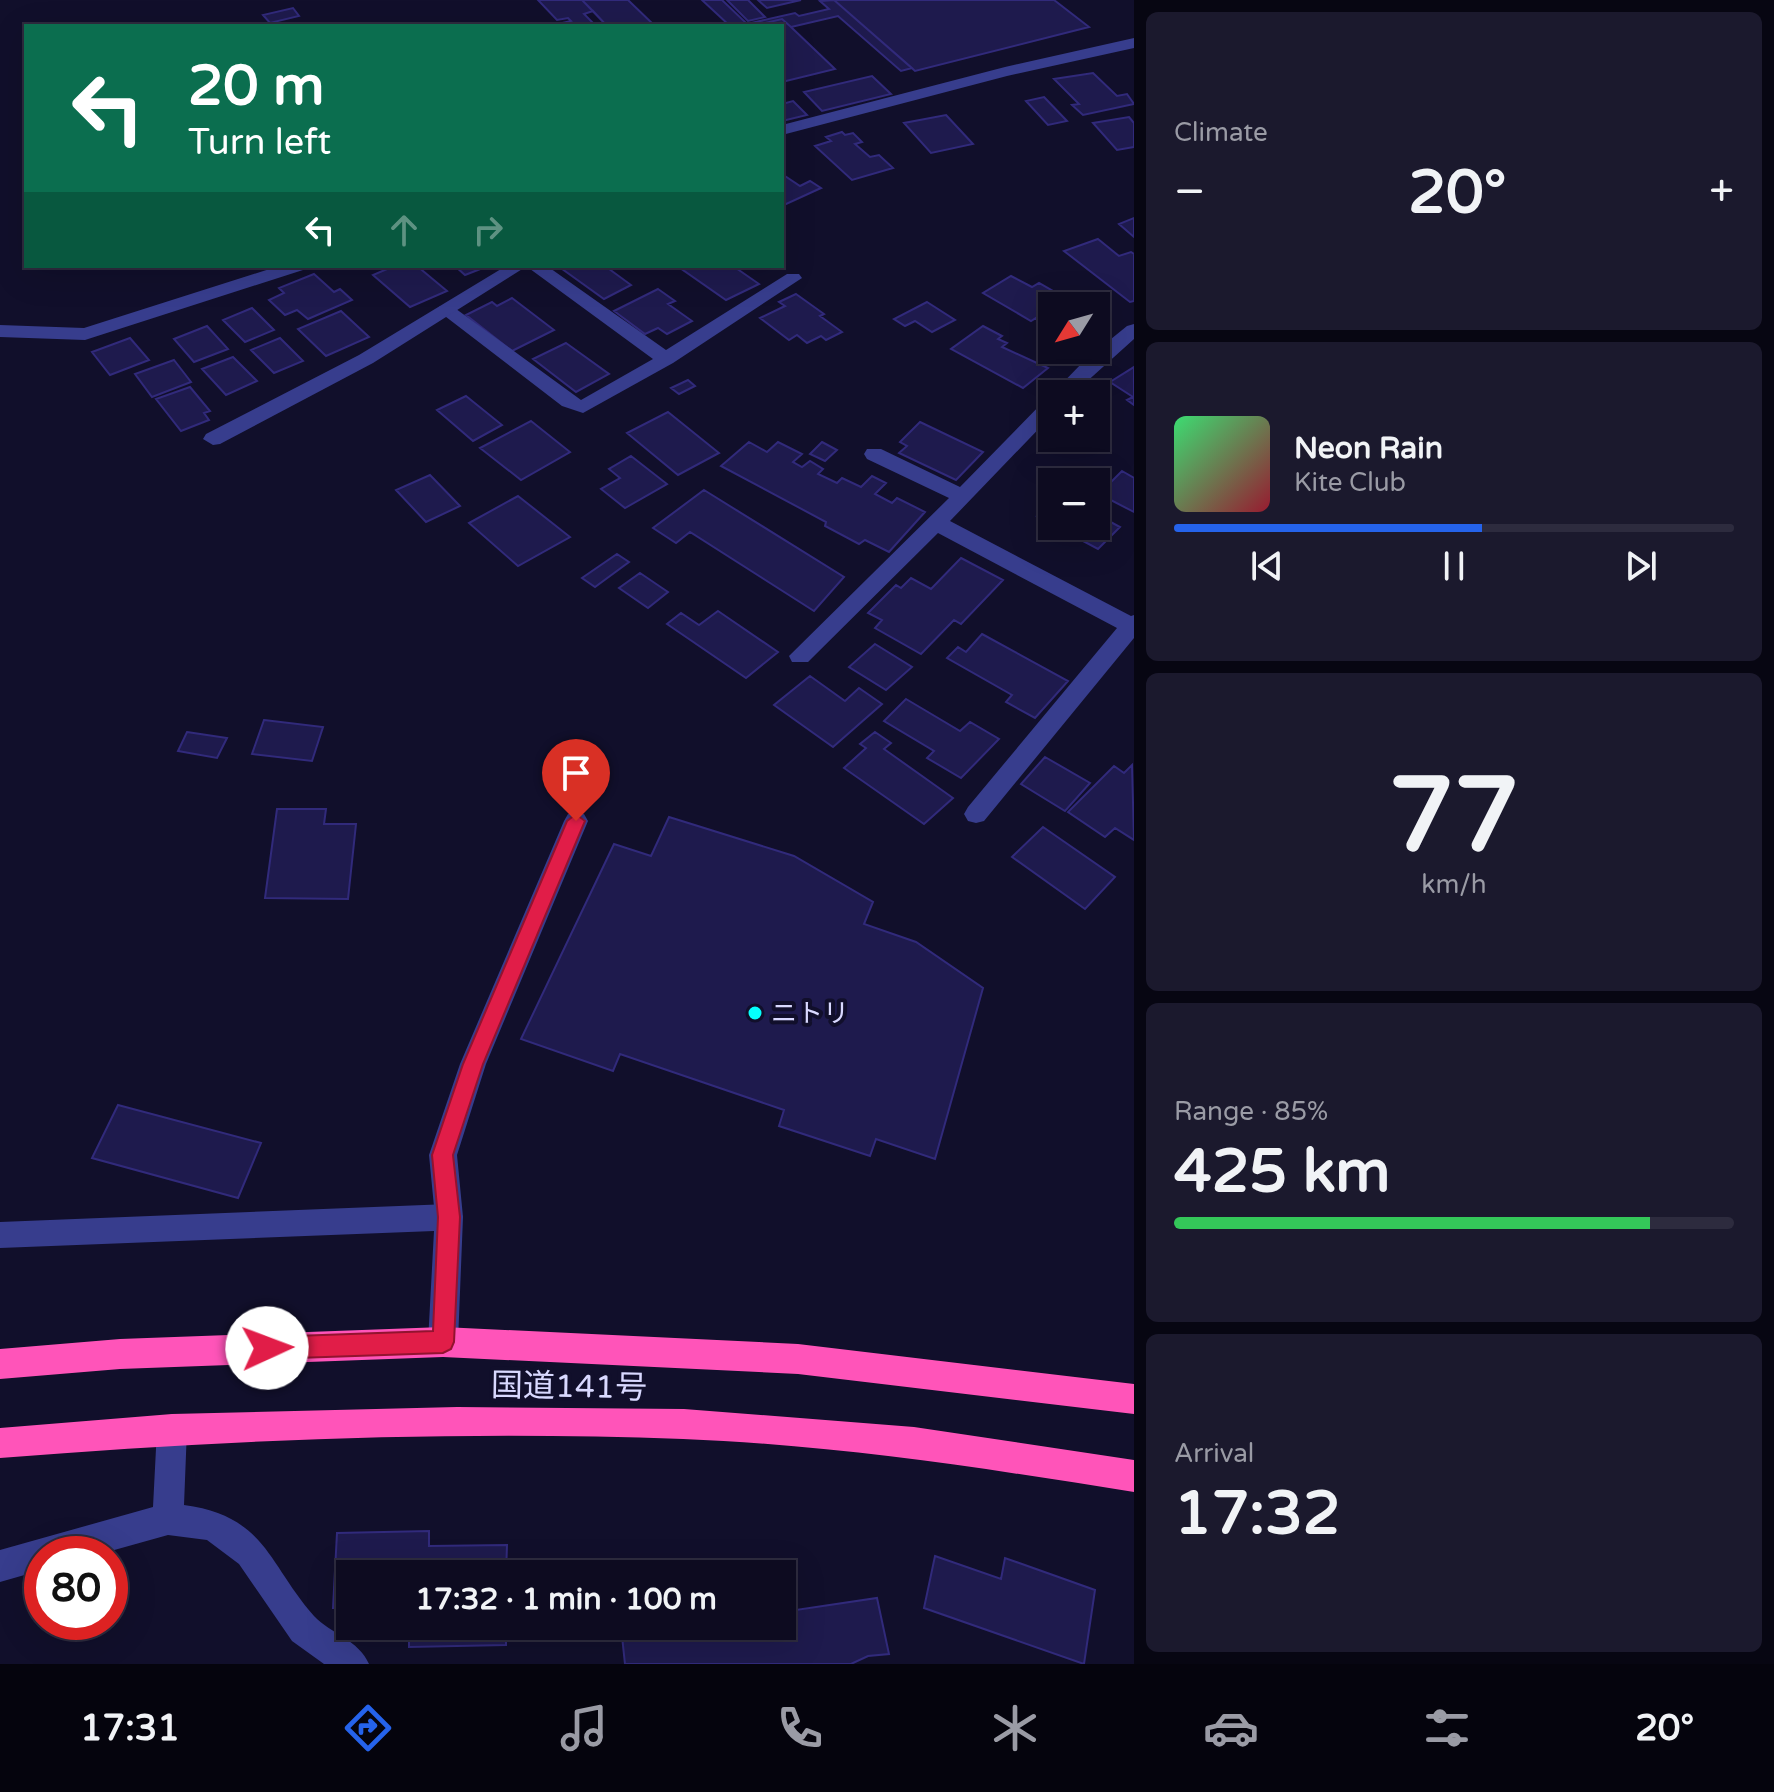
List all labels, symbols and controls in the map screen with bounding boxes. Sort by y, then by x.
text: 20 m [188,53,324,120]
icon: left [56,56,160,160]
text: Climate [1174,117,1268,148]
text: Turn left [188,121,331,164]
text: 20° [1408,157,1506,229]
text: − [1174,166,1205,219]
text: + [1709,166,1734,219]
icon: left [298,208,342,252]
icon: ahead [382,208,426,252]
icon: right [466,208,510,252]
north arrow [1038,292,1110,364]
map controls [1038,292,1110,540]
button: + [1038,380,1110,452]
text: Neon Rain [1294,430,1443,467]
text: Kite Club [1294,467,1406,498]
button: − [1038,468,1110,540]
icon: previous [1245,544,1289,588]
icon: pause [1432,544,1476,588]
icon: next [1619,544,1663,588]
pin [542,739,610,821]
icon: arrive [554,751,598,795]
text: 77 [1389,754,1519,879]
text: km/h [1421,869,1487,900]
place label: ニトリ [771,998,849,1029]
marker: ニトリ [746,1004,764,1022]
text: Range · 85% [1174,1096,1328,1127]
text: 425 km [1174,1136,1390,1208]
position arrow [225,1306,309,1390]
street label: 国道141号 [491,1367,647,1407]
text: Arrival [1174,1438,1254,1469]
text: 17:32 [1174,1478,1340,1550]
speed limit sign: 80 [24,1536,128,1640]
text: 17:32 · 1 min · 100 m [415,1581,717,1618]
icon: directions [340,1700,396,1756]
icon: music [556,1700,612,1756]
icon: phone [772,1700,828,1756]
icon: climate [987,1700,1043,1756]
icon: car [1203,1700,1259,1756]
icon: filters [1419,1700,1475,1756]
text: 17:31 [80,1707,180,1750]
text: 20° [1635,1707,1694,1750]

